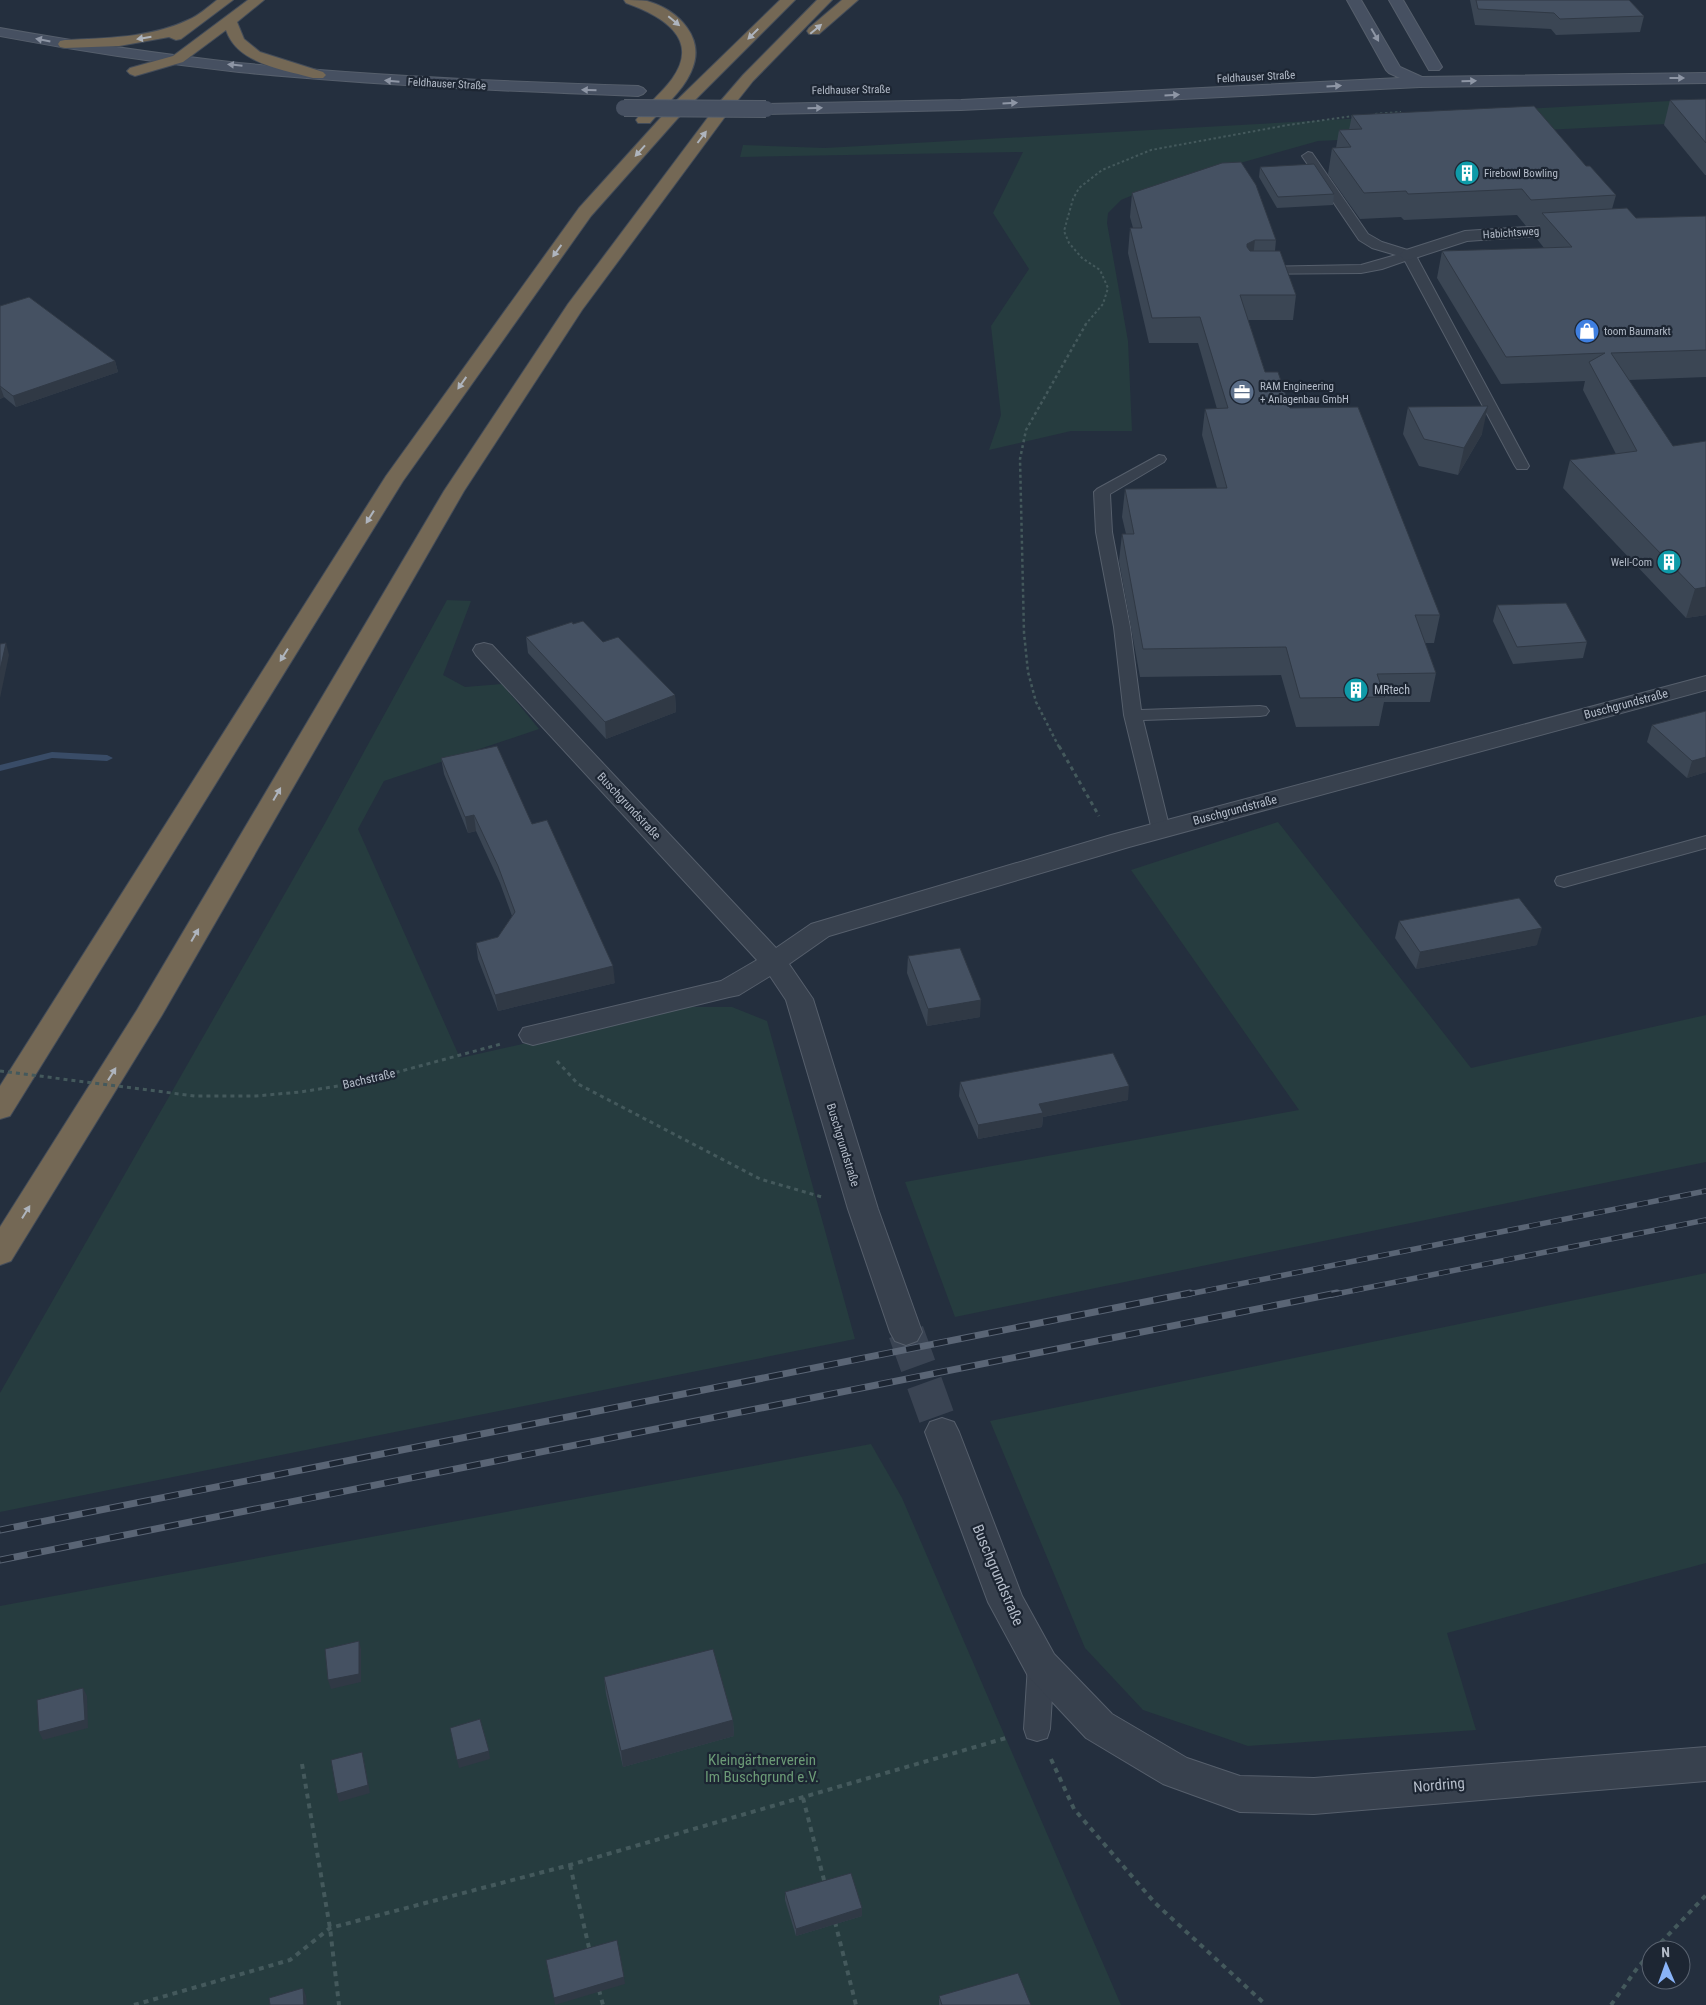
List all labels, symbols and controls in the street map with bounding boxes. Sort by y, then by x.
one-way arrow [667,16,680,27]
one-way arrow [810,24,822,35]
one-way arrow [747,27,759,39]
one-way arrow [1370,28,1379,41]
one-way arrow [136,35,152,43]
one-way arrow [36,36,51,44]
one-way arrow [226,61,242,69]
street label: Feldhauser Straße [1216,68,1296,86]
one-way arrow [1669,74,1685,82]
street label: Feldhauser Straße [407,75,487,93]
one-way arrow [383,76,399,84]
one-way arrow [1461,77,1477,85]
one-way arrow [1327,82,1343,90]
street label: Feldhauser Straße [812,83,890,97]
one-way arrow [581,86,597,94]
one-way arrow [1164,91,1180,99]
one-way arrow [1002,98,1018,106]
one-way arrow [807,104,823,112]
one-way arrow [697,130,707,144]
one-way arrow [634,144,646,156]
building icon: Firebowl Bowling [1454,160,1480,186]
place label: Firebowl Bowling [1484,167,1558,180]
street label: Habichtsweg [1482,225,1540,241]
one-way arrow [552,244,562,258]
shop icon: toom Baumarkt [1574,318,1600,344]
place label: toom Baumarkt [1604,325,1671,338]
one-way arrow [457,377,467,390]
office icon: RAM Engineering + Anlagenbau GmbH [1229,379,1255,405]
place label: RAM Engineering + Anlagenbau GmbH [1260,380,1349,406]
one-way arrow [366,511,375,524]
building icon: Well-Com [1656,549,1682,575]
place label: Well-Com [1611,556,1652,569]
one-way arrow [279,648,289,662]
building icon: MRtech [1343,677,1369,703]
place label: MRtech [1374,683,1410,697]
street label: Buschgrundstraße [1582,686,1670,722]
street label: Buschgrundstraße [594,770,664,843]
one-way arrow [273,788,282,801]
street label: Buschgrundstraße [1191,792,1279,828]
one-way arrow [191,928,200,941]
street label: Bachstraße [341,1066,397,1092]
one-way arrow [107,1067,116,1081]
street label: Buschgrundstraße [824,1102,862,1189]
one-way arrow [21,1205,30,1218]
street label: Buschgrundstraße [969,1522,1027,1628]
park label: Kleingärtnerverein Im Buschgrund e.V. [705,1751,819,1786]
street label: Nordring [1413,1774,1465,1796]
north arrow [1641,1940,1691,1990]
text: N [1661,1944,1670,1960]

